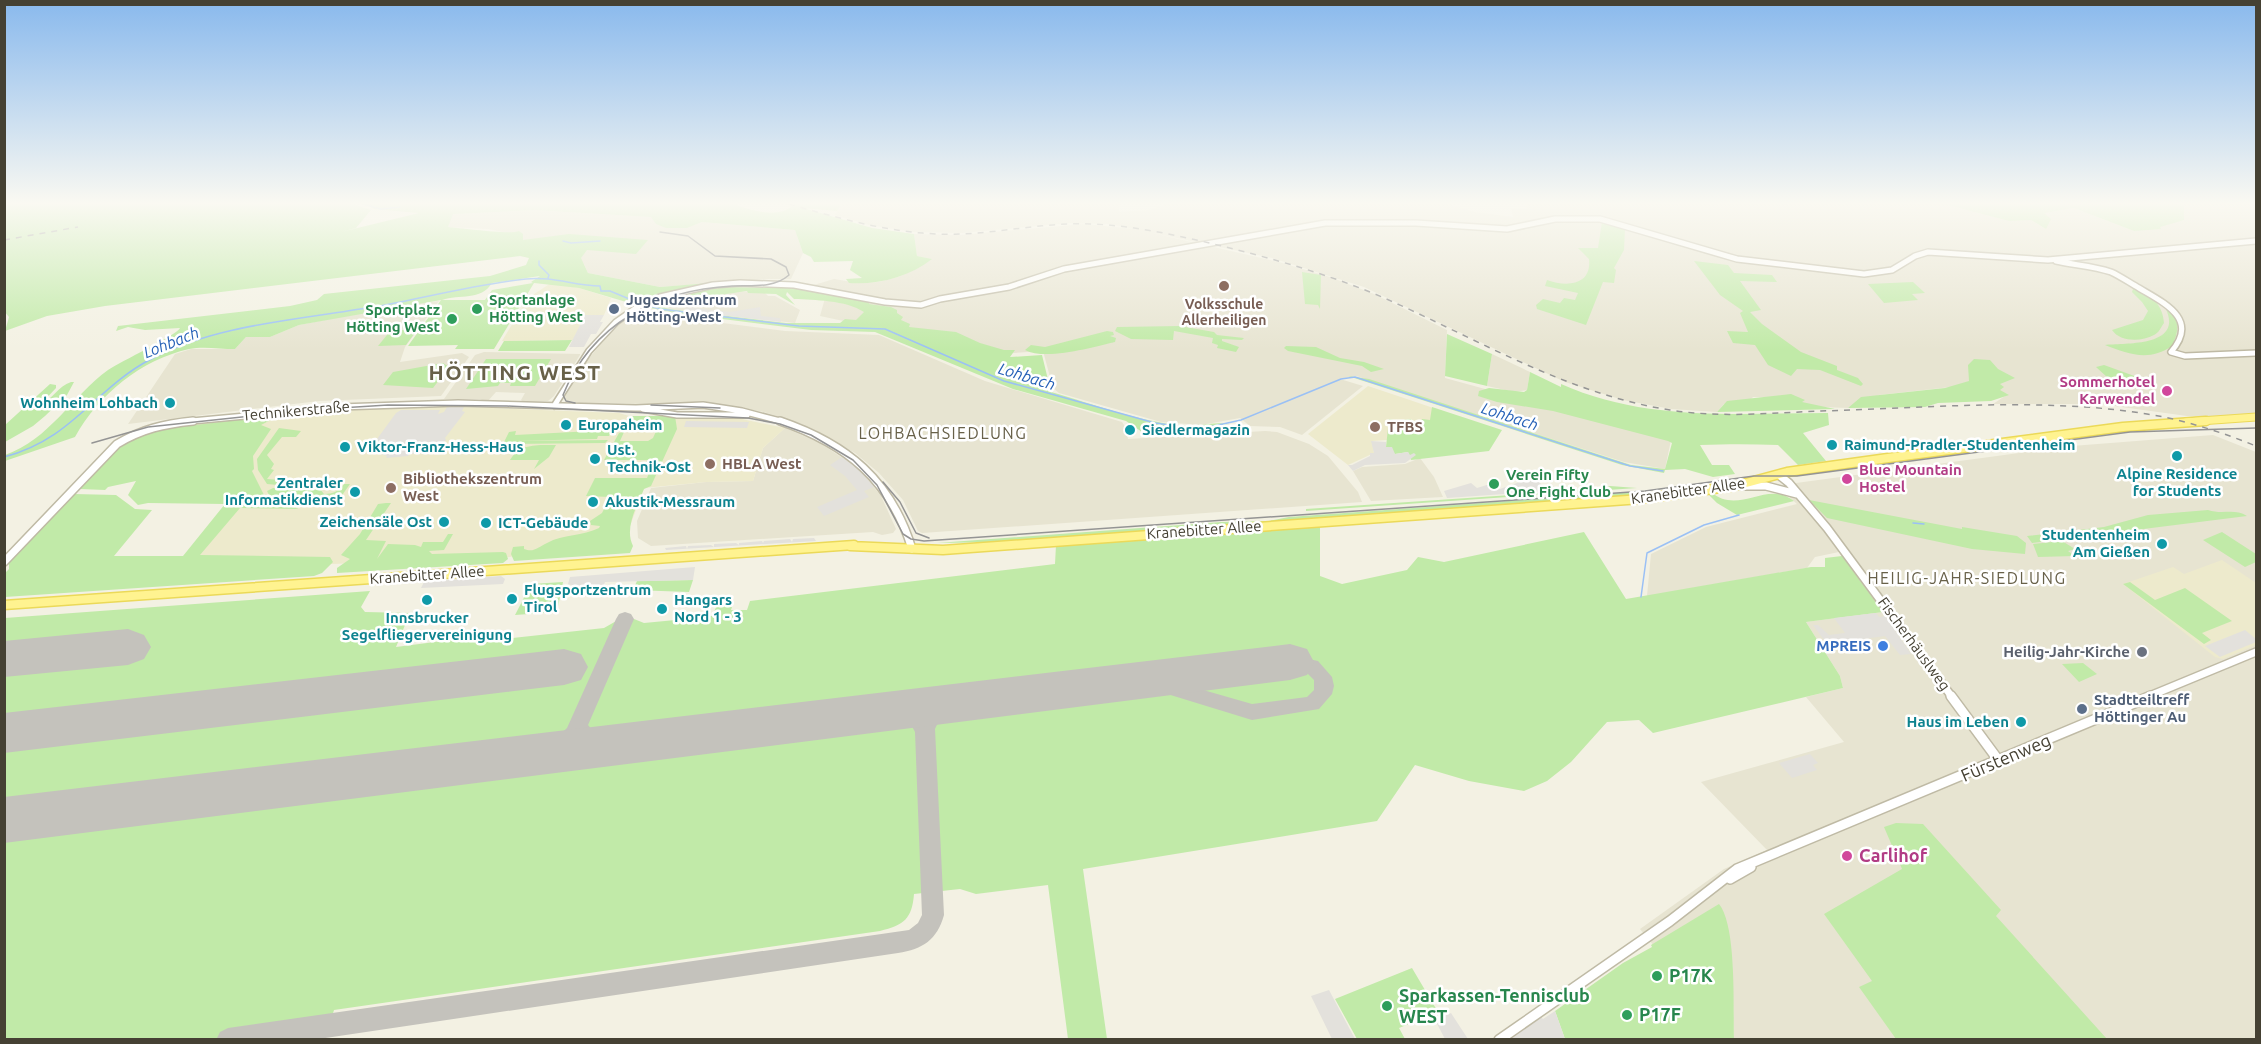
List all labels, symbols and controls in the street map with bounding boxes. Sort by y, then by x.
marker: Volksschule Allerheiligen [1217,279,1231,293]
place label: Sportanlage Hötting West [489,291,584,325]
place label: Jugendzentrum Hötting-West [626,291,737,325]
place label: Volksschule Allerheiligen [1182,296,1266,328]
place label: Sportplatz Hötting West [346,301,441,335]
marker: Sportanlage Hötting West [470,302,484,316]
marker: Jugendzentrum Hötting-West [607,302,621,316]
marker: Sportplatz Hötting West [445,312,459,326]
water label: Lohbach [141,323,201,361]
water label: Lohbach [996,359,1058,393]
district label: HÖTTING WEST [428,360,602,384]
place label: Sommerhotel Karwendel [2060,373,2155,407]
marker: Sommerhotel Karwendel [2160,384,2174,398]
place label: Wohnheim Lohbach [20,394,158,411]
marker: Wohnheim Lohbach [163,396,177,410]
street label: Technikerstraße [241,397,351,424]
water label: Lohbach [1479,398,1541,434]
place label: Europaheim [578,416,662,433]
marker: Europaheim [559,418,573,432]
place label: TFBS [1387,418,1423,435]
marker: TFBS [1368,420,1382,434]
place label: Siedlermagazin [1142,421,1250,438]
marker: Siedlermagazin [1123,423,1137,437]
district label: LOHBACHSIEDLUNG [859,424,1027,442]
place label: Raimund-Pradler-Studentenheim [1844,436,2075,453]
place label: Viktor-Franz-Hess-Haus [357,438,524,455]
marker: Raimund-Pradler-Studentenheim [1825,438,1839,452]
marker: Viktor-Franz-Hess-Haus [338,440,352,454]
place label: Ust. Technik-Ost [607,441,692,475]
marker: Alpine Residence for Students [2170,449,2184,463]
marker: Ust. Technik-Ost [588,452,602,466]
place label: HBLA West [722,455,802,472]
marker: HBLA West [703,457,717,471]
place label: Blue Mountain Hostel [1859,461,1962,495]
place label: Alpine Residence for Students [2117,465,2237,499]
place label: Verein Fifty One Fight Club [1506,466,1611,500]
place label: Bibliothekszentrum West [403,470,542,504]
marker: Blue Mountain Hostel [1840,472,1854,486]
place label: Zentraler Informatikdienst [225,474,344,508]
street label: Kranebitter Allee [1630,474,1746,507]
marker: Verein Fifty One Fight Club [1487,477,1501,491]
marker: Bibliothekszentrum West [384,481,398,495]
marker: Zentraler Informatikdienst [348,485,362,499]
place label: Akustik-Messraum [605,493,735,510]
marker: Akustik-Messraum [586,495,600,509]
place label: Zeichensäle Ost [319,513,433,530]
place label: ICT-Gebäude [498,514,588,531]
marker: Zeichensäle Ost [437,515,451,529]
marker: ICT-Gebäude [479,516,493,530]
street label: Kranebitter Allee [1146,517,1262,542]
place label: Studentenheim Am Gießen [2042,526,2150,560]
marker: Studentenheim Am Gießen [2155,537,2169,551]
street label: Kranebitter Allee [369,562,485,587]
district label: HEILIG-JAHR-SIEDLUNG [1867,569,2067,587]
place label: Flugsportzentrum Tirol [524,581,651,615]
place label: Hangars Nord 1 - 3 [674,591,742,625]
marker: Flugsportzentrum Tirol [505,592,519,606]
marker: Innsbrucker Segelfliegervereinigung [420,593,434,607]
street label: Fischerhäuslweg [1875,594,1954,694]
marker: Hangars Nord 1 - 3 [655,602,669,616]
place label: Innsbrucker Segelfliegervereinigung [342,609,512,643]
place label: MPREIS [1816,637,1871,654]
marker: MPREIS [1876,639,1890,653]
place label: Heilig-Jahr-Kirche [2003,643,2130,660]
marker: Heilig-Jahr-Kirche [2135,645,2149,659]
place label: Stadtteiltreff Höttinger Au [2094,691,2190,725]
marker: Stadtteiltreff Höttinger Au [2075,702,2089,716]
place label: Haus im Leben [1907,713,2009,730]
marker: Haus im Leben [2014,715,2028,729]
street label: Fürstenweg [1958,729,2054,785]
place label: Carlihof [1859,845,1928,865]
marker: Carlihof [1840,849,1854,863]
place label: P17K [1669,965,1713,985]
marker: P17K [1650,969,1664,983]
place label: Sparkassen-Tennisclub WEST [1399,985,1590,1026]
marker: Sparkassen-Tennisclub WEST [1380,999,1394,1013]
place label: P17F [1639,1004,1681,1024]
marker: P17F [1620,1008,1634,1022]

